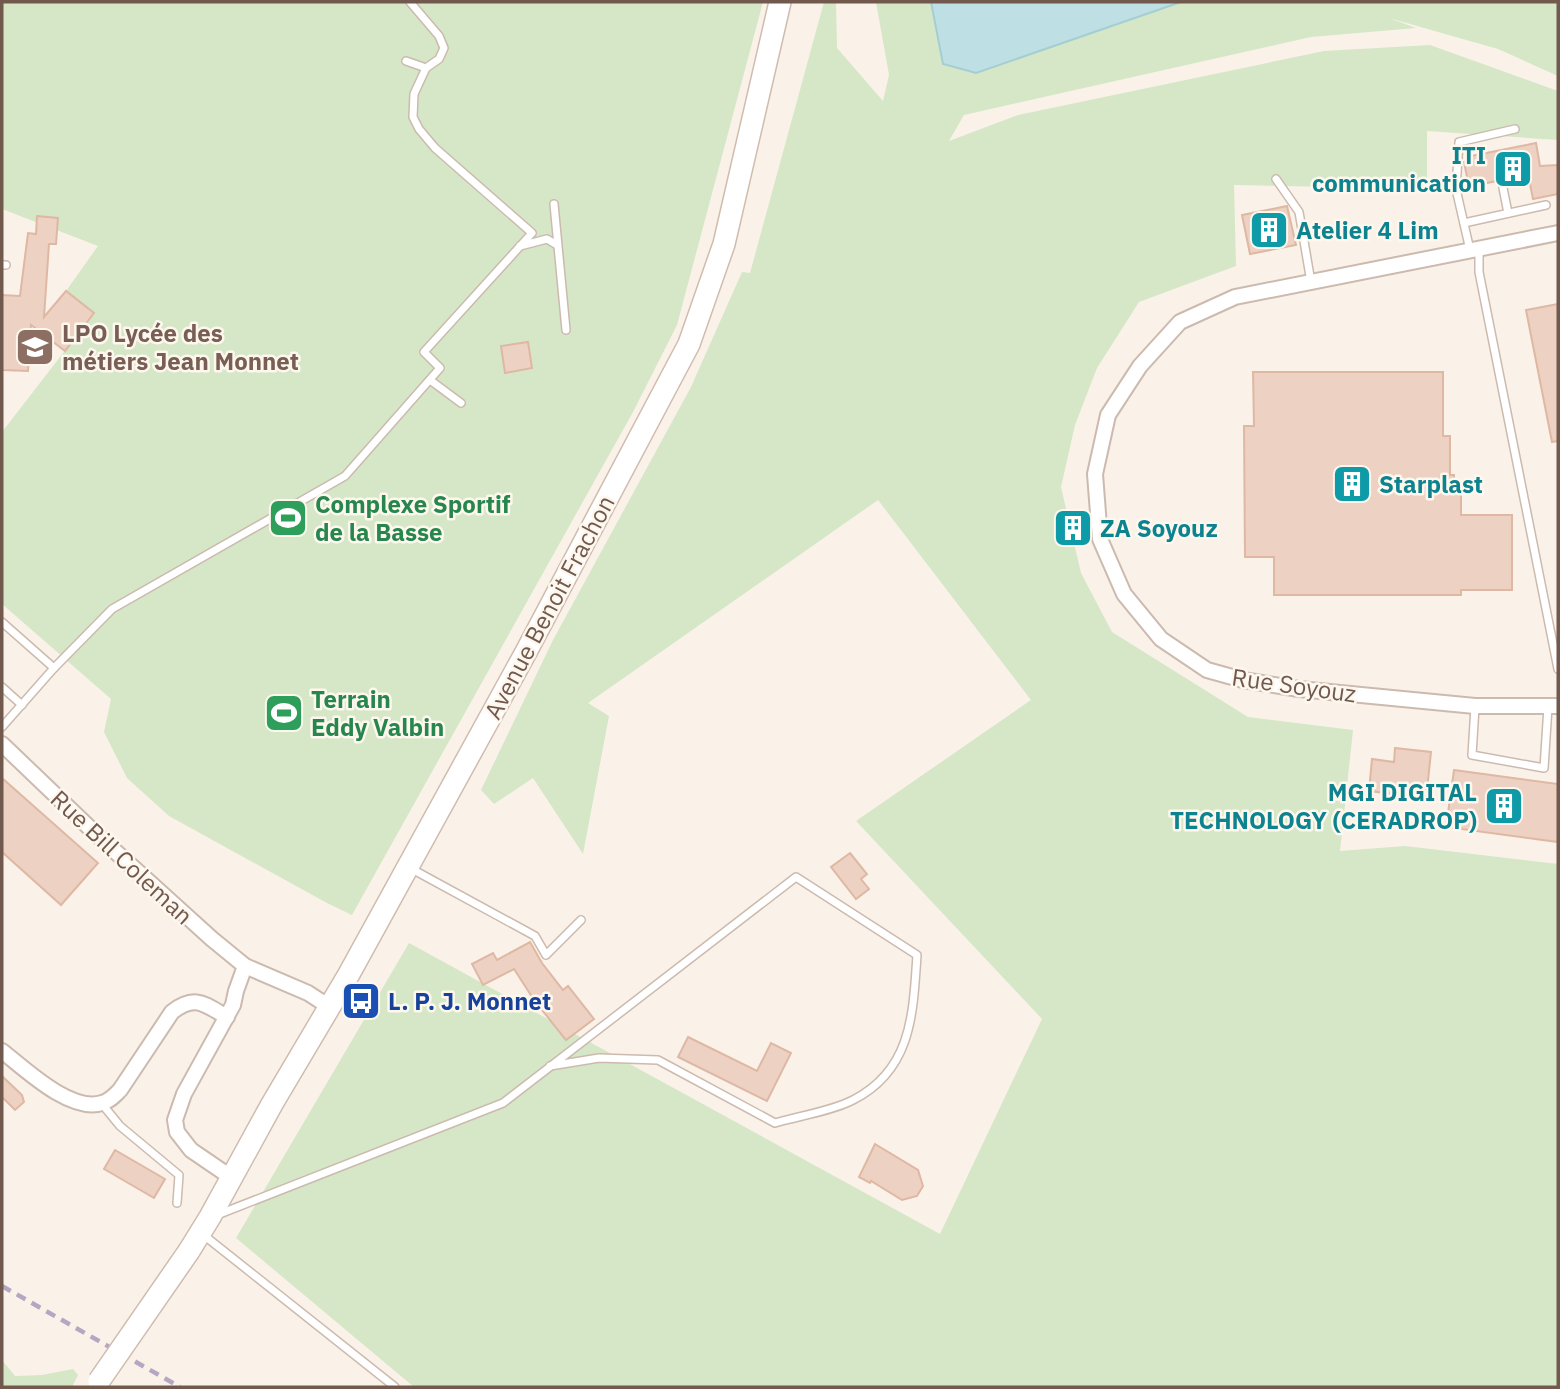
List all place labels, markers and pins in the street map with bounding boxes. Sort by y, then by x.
place label: ITI communication [1312,139,1486,199]
building icon: ITI communication [1492,148,1534,190]
building icon: Atelier 4 Lim [1248,209,1290,251]
place label: Atelier 4 Lim [1296,214,1439,246]
place label: LPO Lycée des métiers Jean Monnet [62,317,299,377]
school or university icon: LPO Lycée des métiers Jean Monnet [14,326,56,368]
building icon: Starplast [1331,463,1373,505]
place label: Starplast [1379,468,1483,500]
place label: Complexe Sportif de la Basse [315,488,511,548]
sports icon: Complexe Sportif de la Basse [267,497,309,539]
building icon: ZA Soyouz [1052,507,1094,549]
place label: ZA Soyouz [1100,512,1218,544]
place label: Terrain Eddy Valbin [311,683,444,743]
sports icon: Terrain Eddy Valbin [263,692,305,734]
place label: MGI DIGITAL TECHNOLOGY (CERADROP) [1170,776,1477,836]
building icon: MGI DIGITAL TECHNOLOGY (CERADROP) [1483,785,1525,827]
bus stop icon: L. P. J. Monnet [340,980,382,1022]
place label: L. P. J. Monnet [388,985,551,1017]

